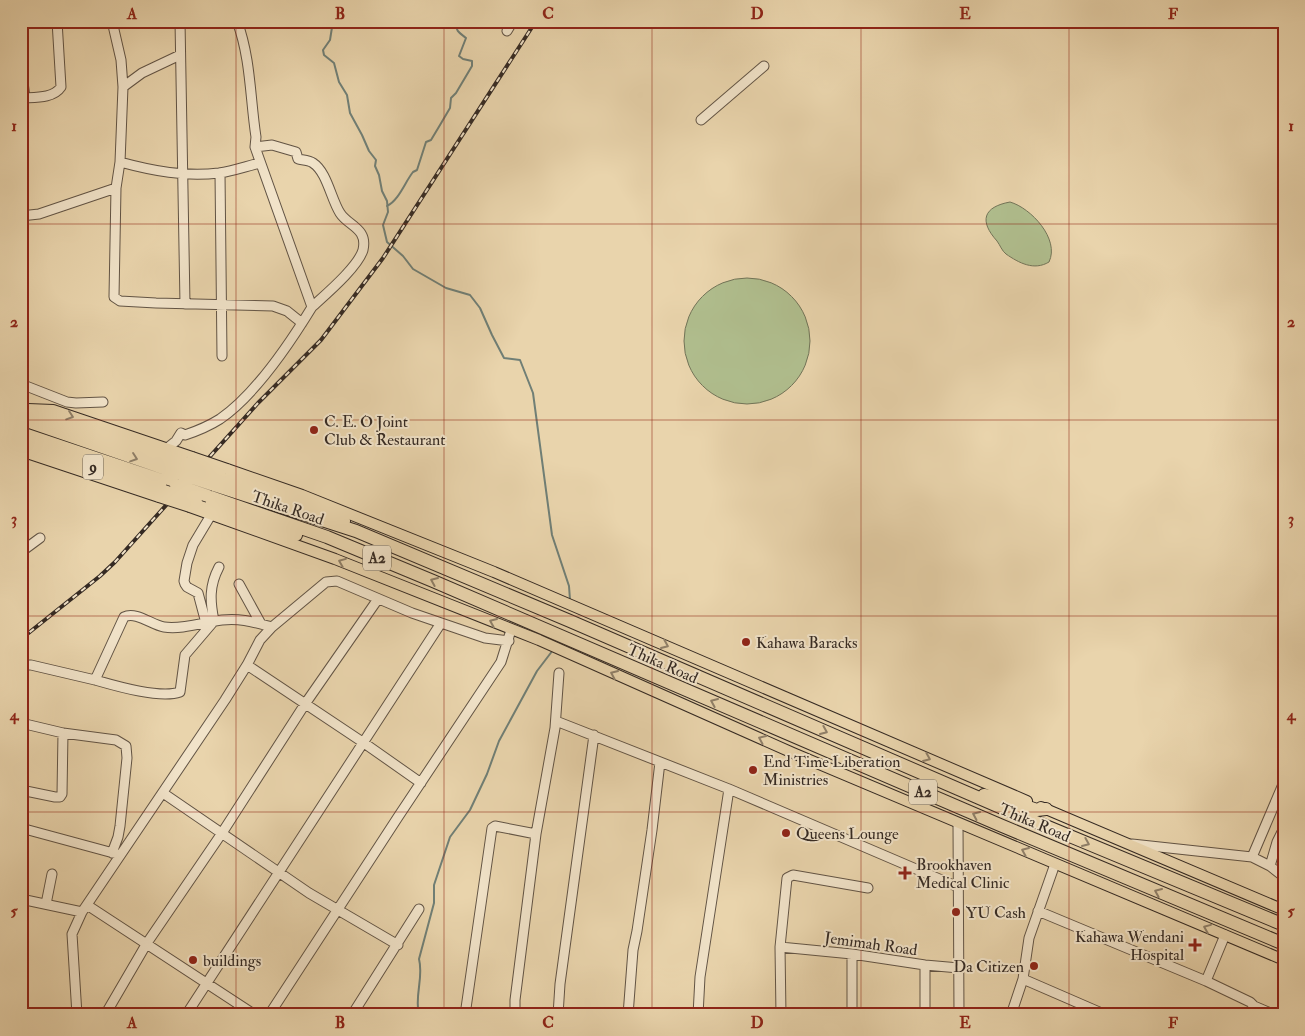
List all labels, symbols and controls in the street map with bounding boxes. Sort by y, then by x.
text: A [126,4,138,24]
text: B [335,4,345,24]
text: C [542,4,554,24]
text: D [750,4,764,24]
text: E [959,4,971,24]
text: F [1168,4,1178,24]
text: 1 [11,116,17,136]
text: 1 [1288,116,1294,136]
text: 2 [10,312,18,332]
text: 2 [1287,312,1295,332]
one-way arrow [65,410,73,420]
place label: C. E. O Joint Club & Restaurant [324,412,445,450]
marker: C. E. O Joint Club & Restaurant [308,424,320,436]
one-way arrow [129,452,137,462]
road number: 9 [83,454,103,480]
street label: Thika Road [249,486,327,530]
text: 3 [11,509,17,529]
text: 3 [1288,509,1294,529]
road number: A2 [363,546,391,570]
one-way arrow [339,558,347,568]
one-way arrow [430,577,439,588]
one-way arrow [489,618,498,629]
place label: Kahawa Baracks [756,633,857,653]
marker: Kahawa Baracks [740,636,752,648]
street label: Thika Road [624,639,701,688]
one-way arrow [660,639,669,650]
one-way arrow [610,669,619,680]
one-way arrow [710,698,719,709]
text: 4 [9,705,20,725]
text: 4 [1286,705,1297,725]
one-way arrow [819,724,828,735]
one-way arrow [758,735,767,746]
one-way arrow [922,751,931,762]
place label: End Time Liberation Ministries [763,752,901,790]
marker: End Time Liberation Ministries [747,764,759,776]
road number: A2 [909,780,937,804]
street label: Thika Road [996,799,1073,847]
one-way arrow [972,810,981,821]
place label: Queens Lounge [796,824,899,844]
marker: Queens Lounge [780,827,792,839]
one-way arrow [1081,836,1090,847]
one-way arrow [1021,846,1030,857]
place label: Brookhaven Medical Clinic [916,855,1010,893]
marker: Brookhaven Medical Clinic [898,866,912,880]
one-way arrow [1154,887,1163,898]
text: 5 [10,901,18,921]
text: 5 [1287,901,1295,921]
place label: YU Cash [966,903,1027,923]
marker: YU Cash [950,906,962,918]
one-way arrow [1203,924,1211,934]
street label: Jemimah Road [822,927,919,961]
place label: Kahawa Wendani Hospital [1075,927,1184,966]
marker: Kahawa Wendani Hospital [1188,938,1202,952]
place label: buildings [203,951,261,971]
marker: buildings [187,954,199,966]
place label: Da Citizen [953,957,1024,977]
marker: Da Citizen [1028,960,1040,972]
text: A [126,1013,138,1033]
text: B [335,1013,345,1033]
text: C [542,1013,554,1033]
text: D [750,1013,764,1033]
text: E [959,1013,971,1033]
text: F [1168,1013,1178,1033]

